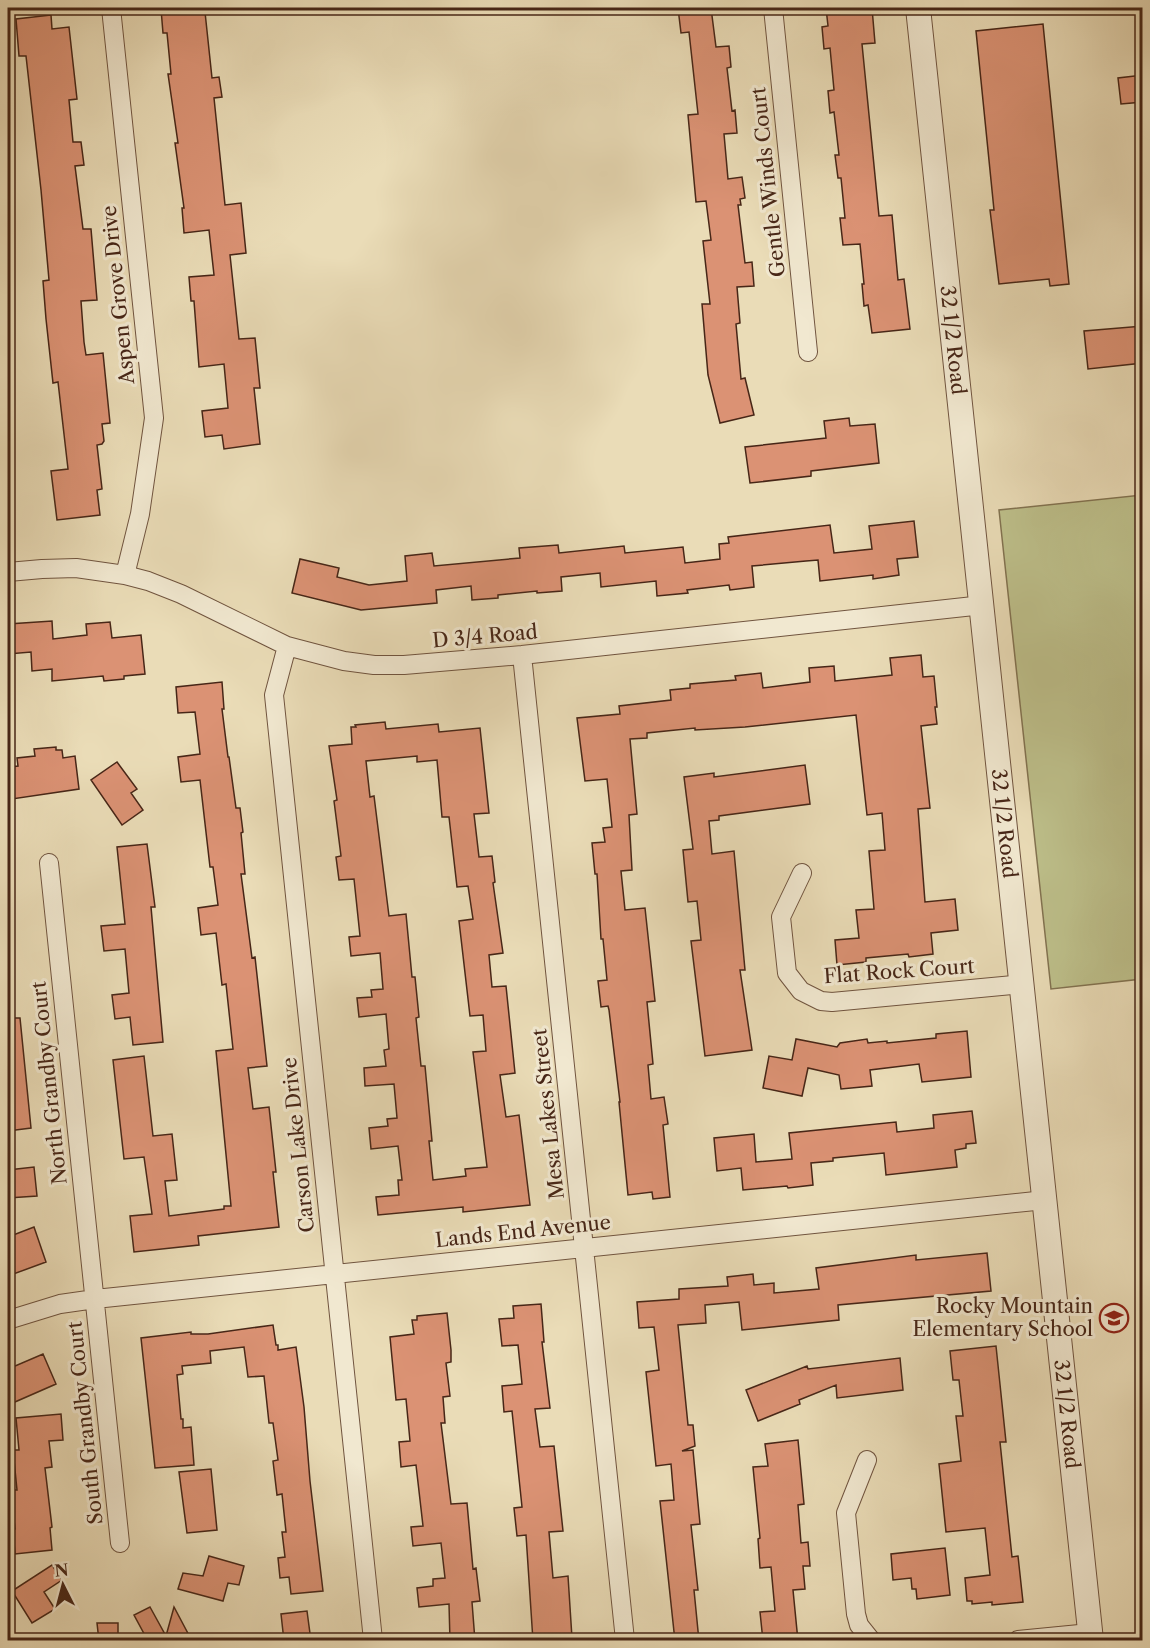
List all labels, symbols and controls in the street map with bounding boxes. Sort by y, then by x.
street label: Gentle Winds Court [746,86,790,278]
street label: Aspen Grove Drive [97,204,139,387]
street label: 32 1/2 Road [935,284,971,396]
street label: D 3/4 Road [431,619,539,653]
street label: 32 1/2 Road [987,768,1022,879]
street label: Flat Rock Court [823,954,975,988]
street label: North Grandby Court [26,980,72,1186]
street label: Mesa Lakes Street [527,1027,569,1201]
street label: Carson Lake Drive [277,1056,319,1234]
street label: Lands End Avenue [434,1210,612,1252]
place label: Rocky Mountain Elementary School [912,1294,1093,1341]
school or university icon: Rocky Mountain Elementary School [1098,1302,1130,1334]
street label: South Grandby Court [62,1320,108,1526]
street label: 32 1/2 Road [1049,1358,1085,1470]
north arrow [33,1555,93,1615]
text: N [53,1559,69,1581]

